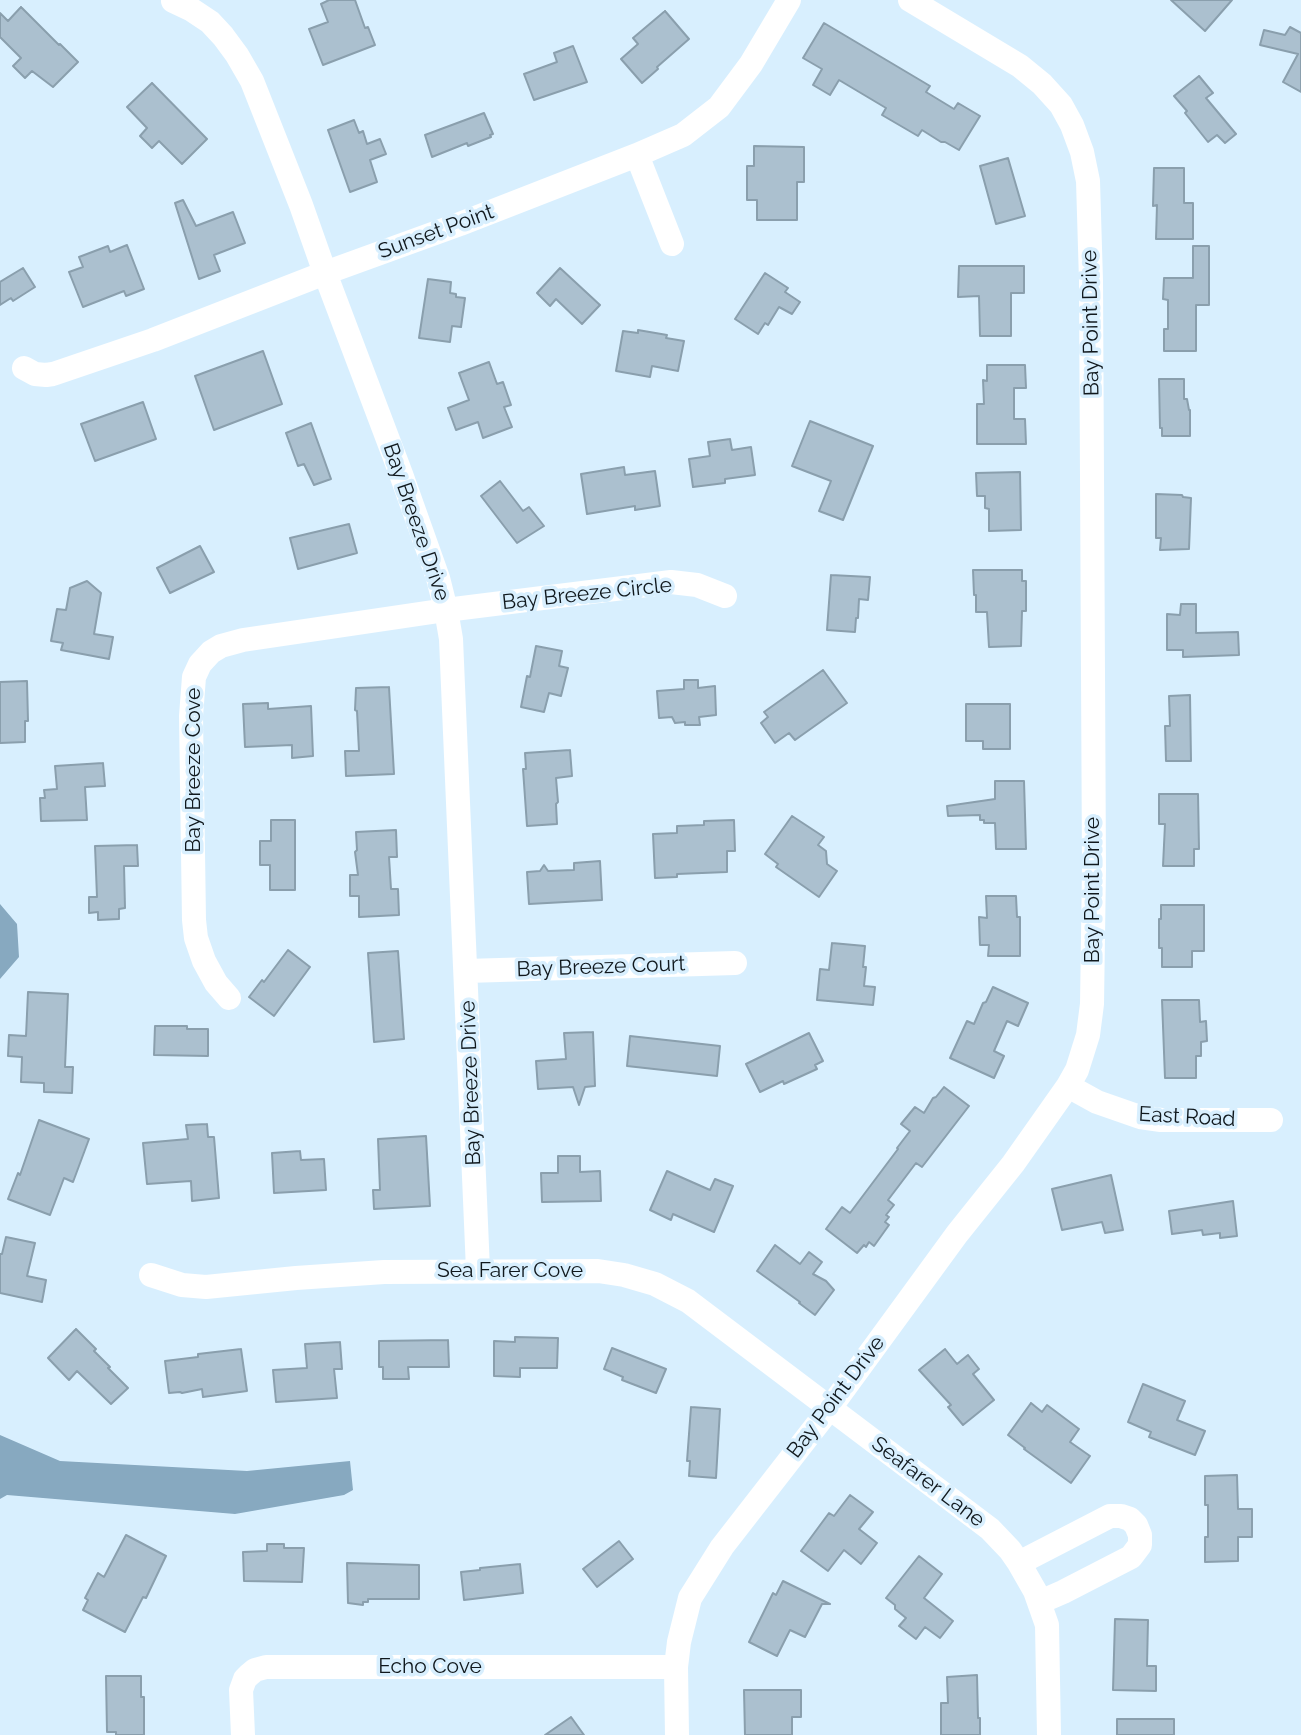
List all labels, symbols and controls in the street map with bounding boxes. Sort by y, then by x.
street label: Sunset Point [375,199,497,265]
street label: Bay Point Drive [1077,250,1105,396]
street label: Bay Breeze Drive [377,440,455,604]
street label: Bay Breeze Circle [501,573,673,615]
street label: Bay Breeze Cove [181,688,207,852]
street label: Bay Point Drive [1080,817,1106,963]
street label: Bay Breeze Court [516,951,686,983]
street label: Bay Breeze Drive [456,1000,486,1166]
street label: East Road [1138,1102,1236,1132]
street label: Sea Farer Cove [437,1258,583,1284]
street label: Bay Point Drive [782,1331,890,1463]
street label: Seafarer Lane [866,1431,990,1533]
street label: Echo Cove [378,1654,482,1680]

